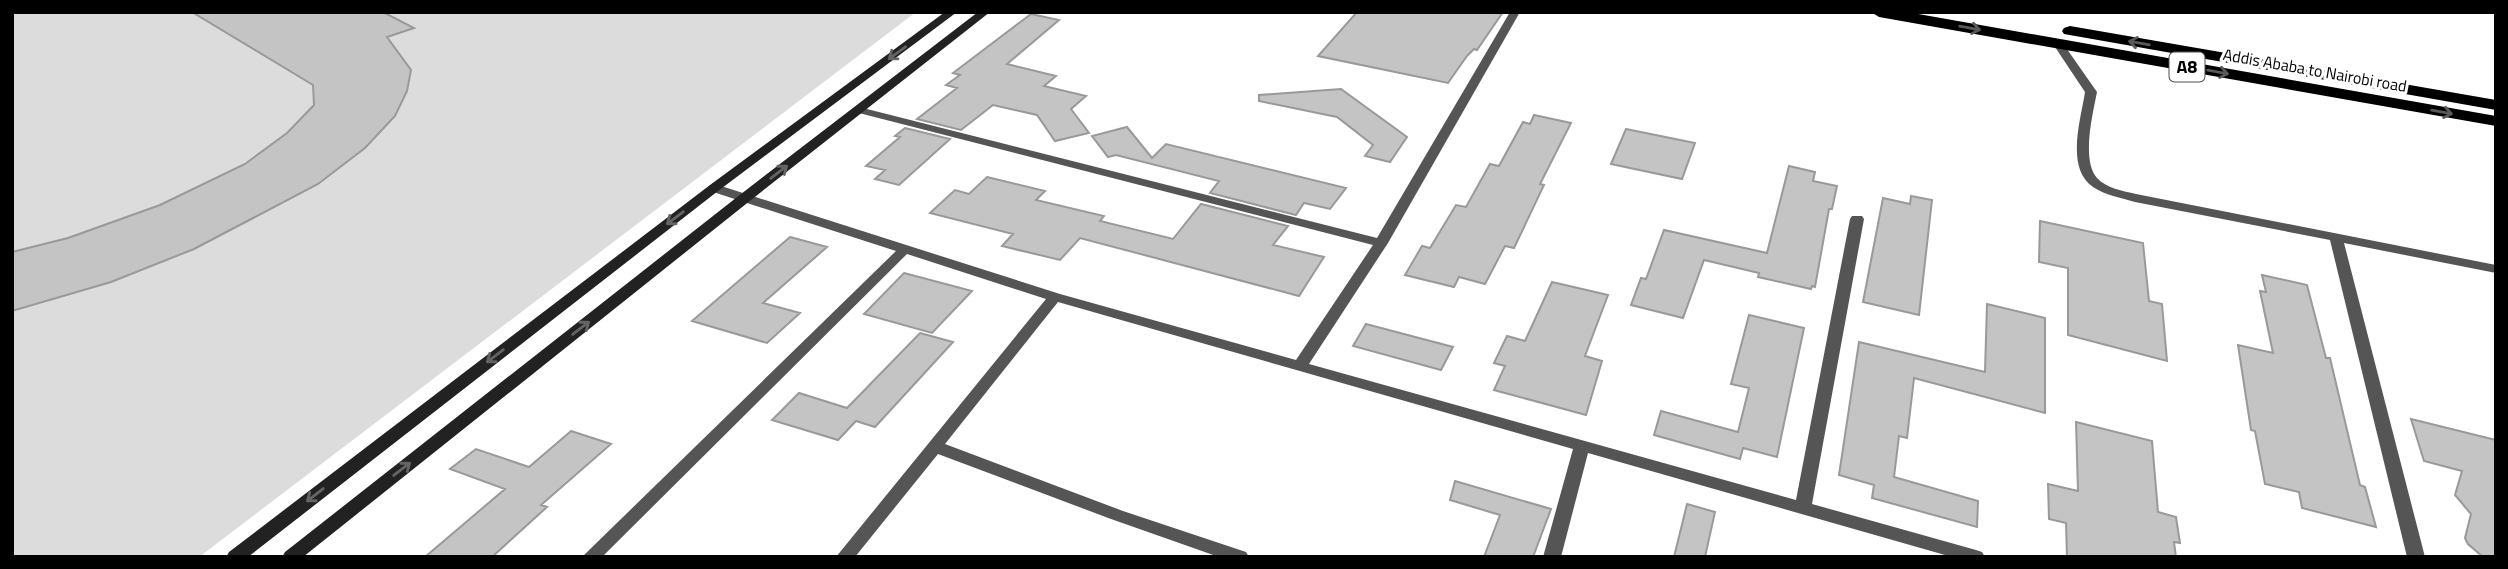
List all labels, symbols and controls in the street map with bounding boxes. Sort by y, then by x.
one-way arrow [1958,22,1981,36]
one-way arrow [2128,36,2151,49]
street label: Addis Ababa to Nairobi road [2221,42,2409,98]
one-way arrow [888,46,907,60]
road number: A8 [2170,52,2204,82]
one-way arrow [2206,66,2229,79]
one-way arrow [2430,106,2453,119]
one-way arrow [769,164,787,179]
one-way arrow [667,210,685,225]
one-way arrow [571,320,590,335]
one-way arrow [486,349,504,364]
one-way arrow [393,461,411,476]
one-way arrow [306,487,324,502]

